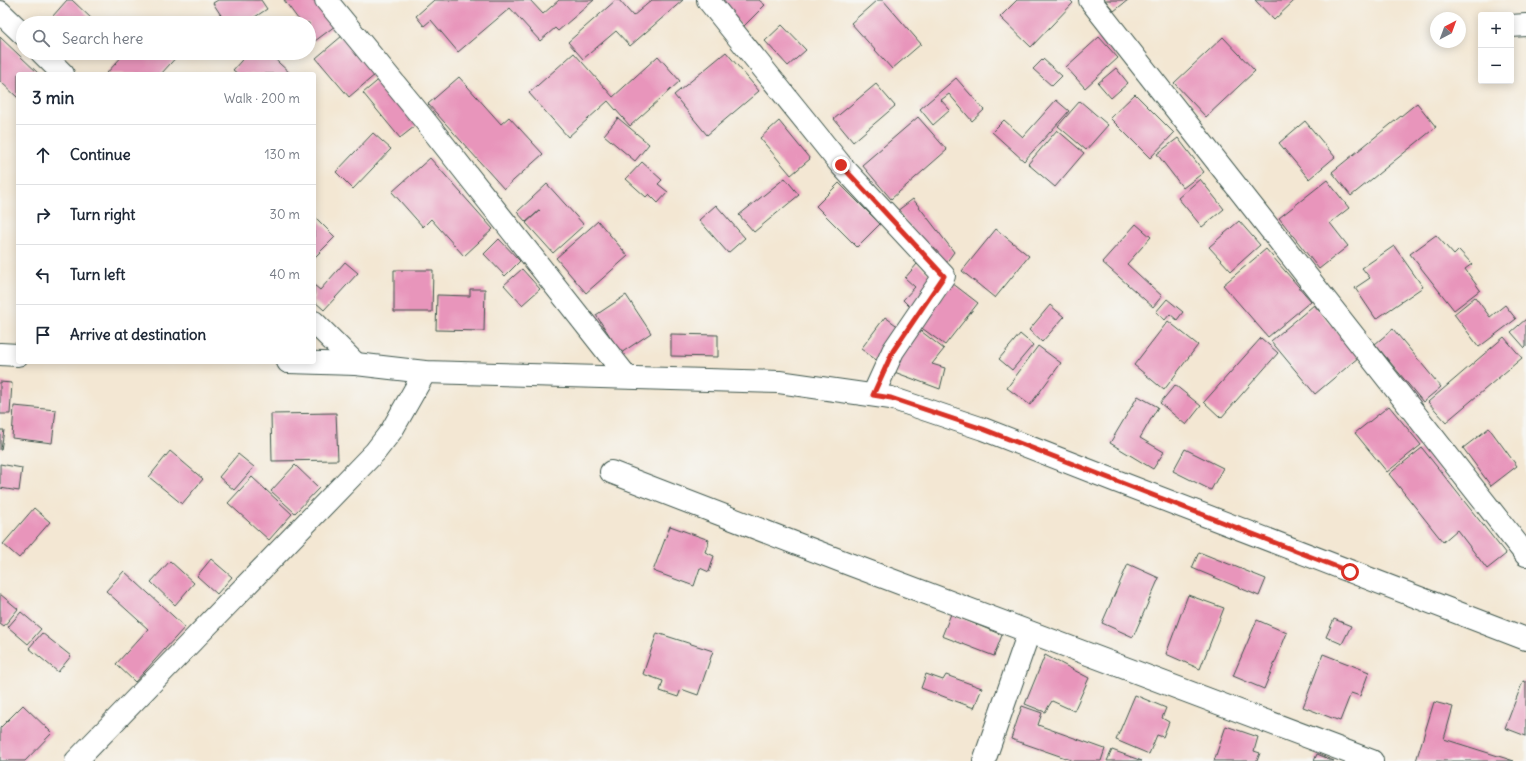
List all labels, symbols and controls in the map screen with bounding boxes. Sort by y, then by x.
north arrow [1430,12,1466,48]
map controls [1478,12,1514,84]
button: + [1478,12,1514,48]
search box [16,16,316,60]
icon: search [30,27,52,49]
text: Search here [62,29,143,48]
button: − [1478,48,1514,84]
text: 3 min [32,87,74,109]
text: Walk · 200 m [224,90,300,107]
icon: ahead [32,144,54,166]
text: Continue [70,145,131,164]
text: 130 m [264,146,300,163]
route end [832,156,850,174]
icon: right [32,204,54,226]
text: Turn right [70,205,135,224]
text: 30 m [270,206,300,223]
icon: left [32,264,54,286]
text: Turn left [70,265,125,284]
text: 40 m [269,266,300,283]
icon: arrive [32,324,54,346]
text: Arrive at destination [70,325,206,344]
route start [1341,563,1359,581]

